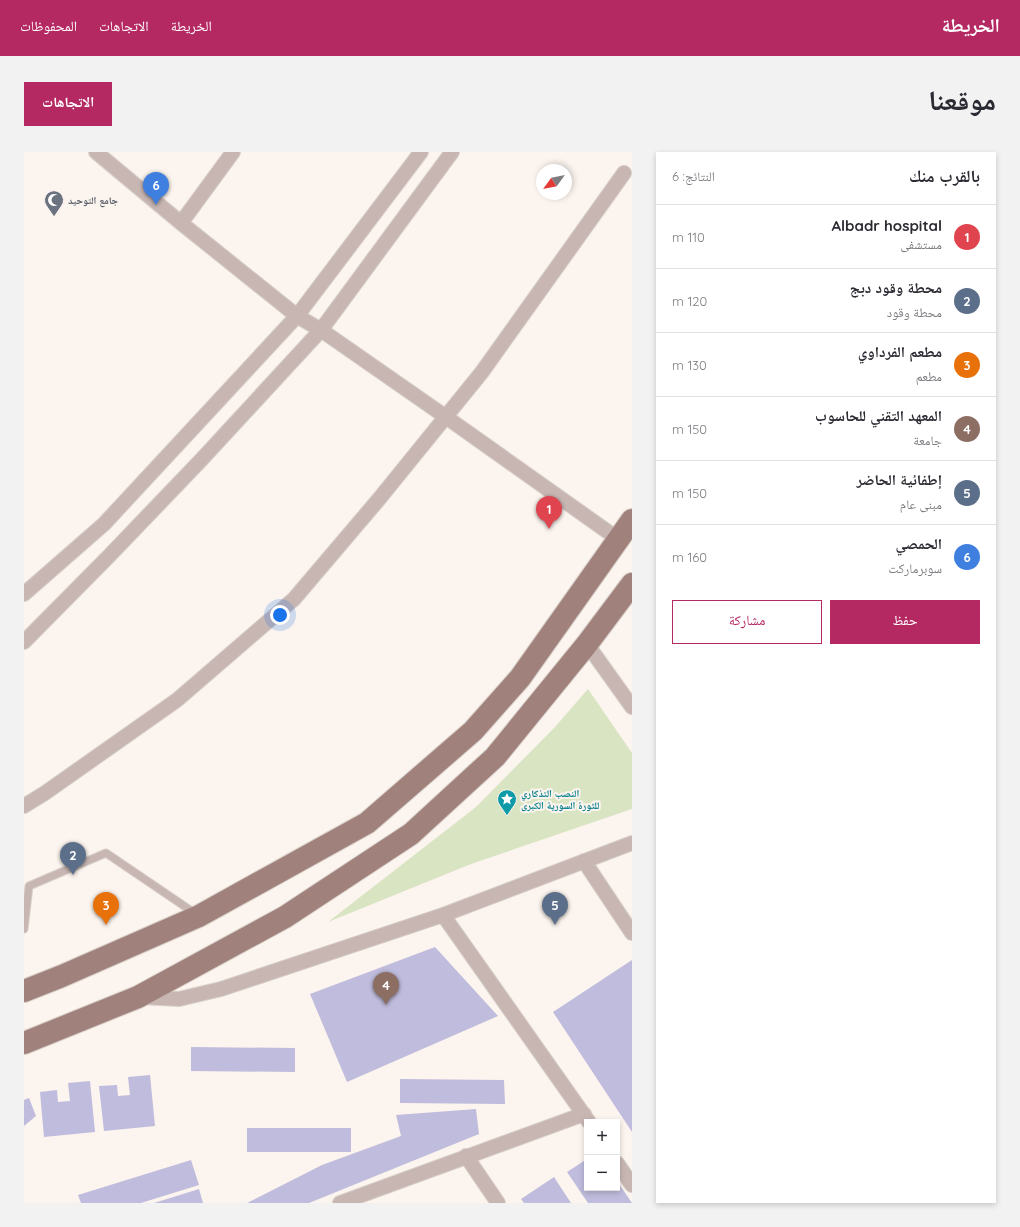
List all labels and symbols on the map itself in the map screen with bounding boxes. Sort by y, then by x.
north arrow [536,164,572,200]
pin: 6 [143,172,169,205]
mosque icon: جامع التوحيد [43,189,65,217]
place label: جامع التوحيد [68,194,119,208]
pin: 1 [536,496,562,529]
your location [270,605,290,625]
place label: النصب التذكاري للثورة السورية الكبرى [521,787,599,812]
place icon: النصب التذكاري للثورة السورية الكبرى [496,788,518,816]
pin: 2 [60,842,86,875]
pin: 3 [93,892,119,925]
pin: 5 [542,892,568,925]
pin: 4 [373,972,399,1005]

